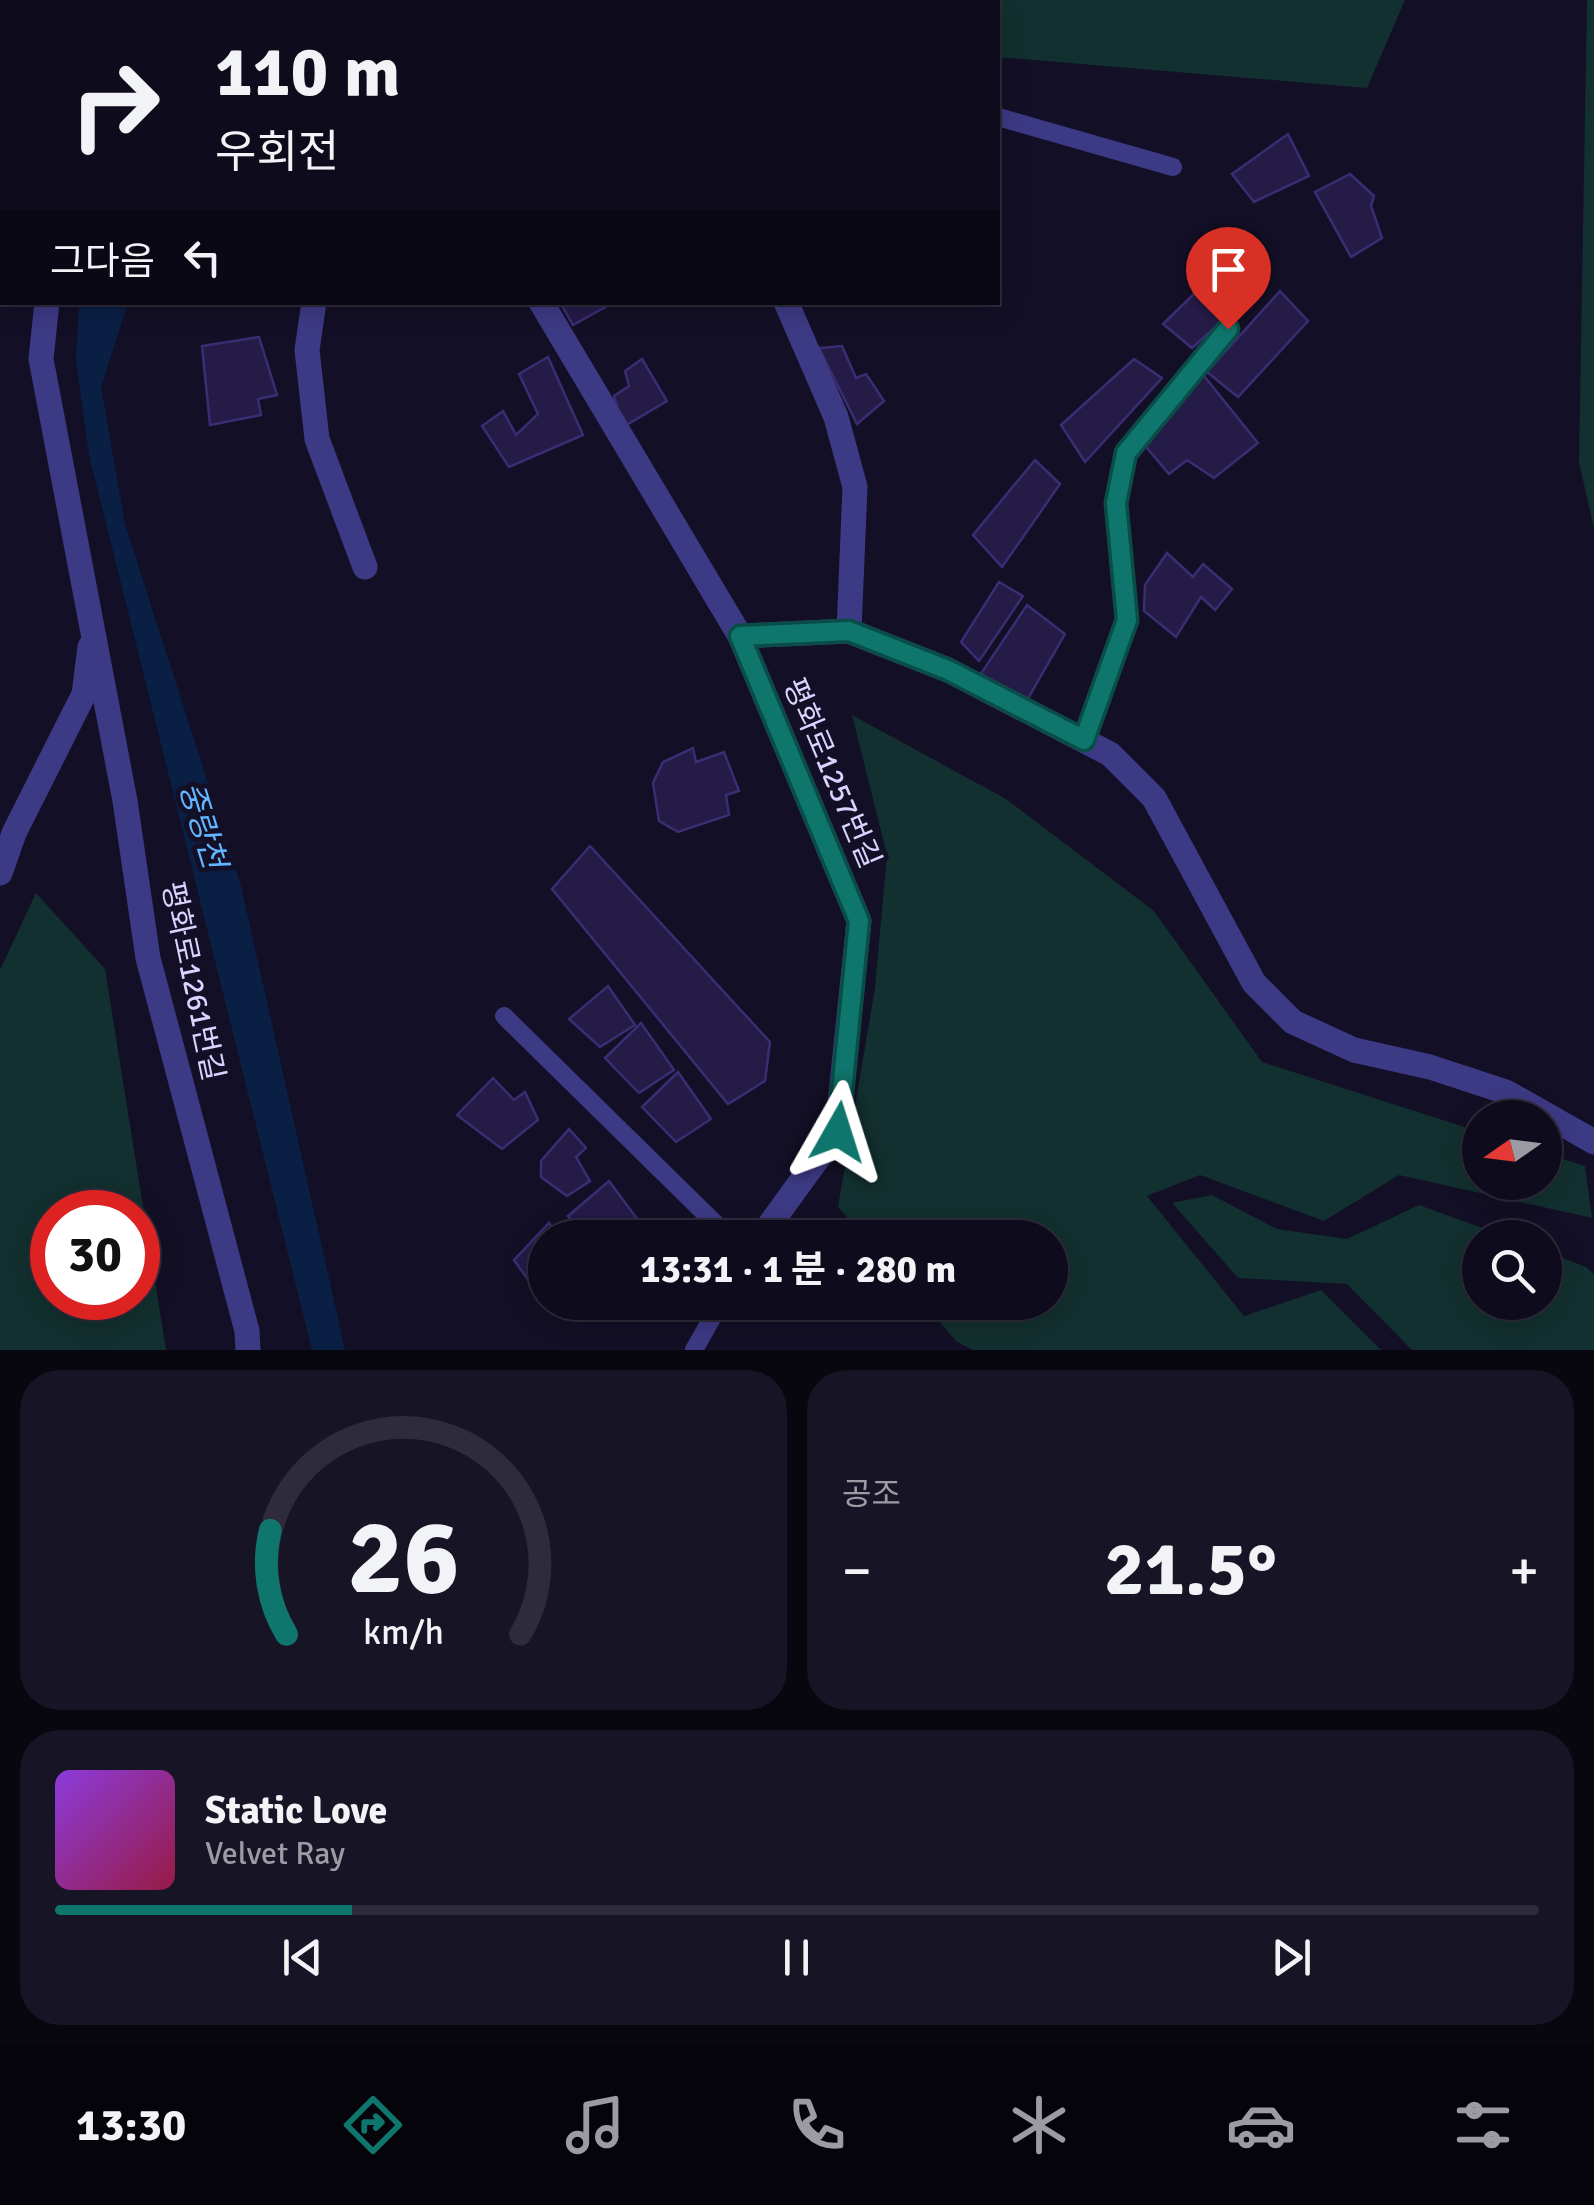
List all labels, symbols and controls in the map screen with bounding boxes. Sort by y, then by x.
text: 110 m [215,29,400,115]
icon: right [50,40,180,170]
text: 우회전 [215,125,339,180]
pin [1186,227,1271,330]
icon: left [175,230,230,285]
text: 그다음 [50,238,155,285]
icon: arrive [1201,242,1256,297]
street label: 평화로1257번길 [775,673,888,874]
water label: 중랑천 [171,777,235,876]
street label: 평화로1261번길 [153,878,232,1084]
position arrow [786,1080,890,1184]
north arrow [1462,1100,1562,1200]
map controls [1462,1100,1562,1320]
speed limit sign: 30 [30,1190,160,1320]
button: search [1462,1220,1562,1320]
text: 13:31 · 1 분 · 280 m [640,1246,956,1293]
text: 공조 [842,1475,901,1514]
text: 26 [347,1494,460,1622]
text: 21.5° [1104,1523,1277,1616]
text: − [842,1537,872,1605]
text: + [1509,1537,1539,1605]
text: km/h [363,1610,444,1654]
text: Static Love [205,1787,387,1834]
text: Velvet Ray [205,1834,345,1873]
icon: previous [275,1930,330,1985]
icon: pause [769,1930,824,1985]
icon: next [1264,1930,1319,1985]
icon: directions [338,2090,408,2160]
icon: music [560,2090,630,2160]
icon: phone [782,2090,852,2160]
icon: climate [1004,2090,1074,2160]
icon: car [1226,2090,1296,2160]
icon: filters [1448,2090,1518,2160]
text: 13:30 [76,2098,186,2153]

